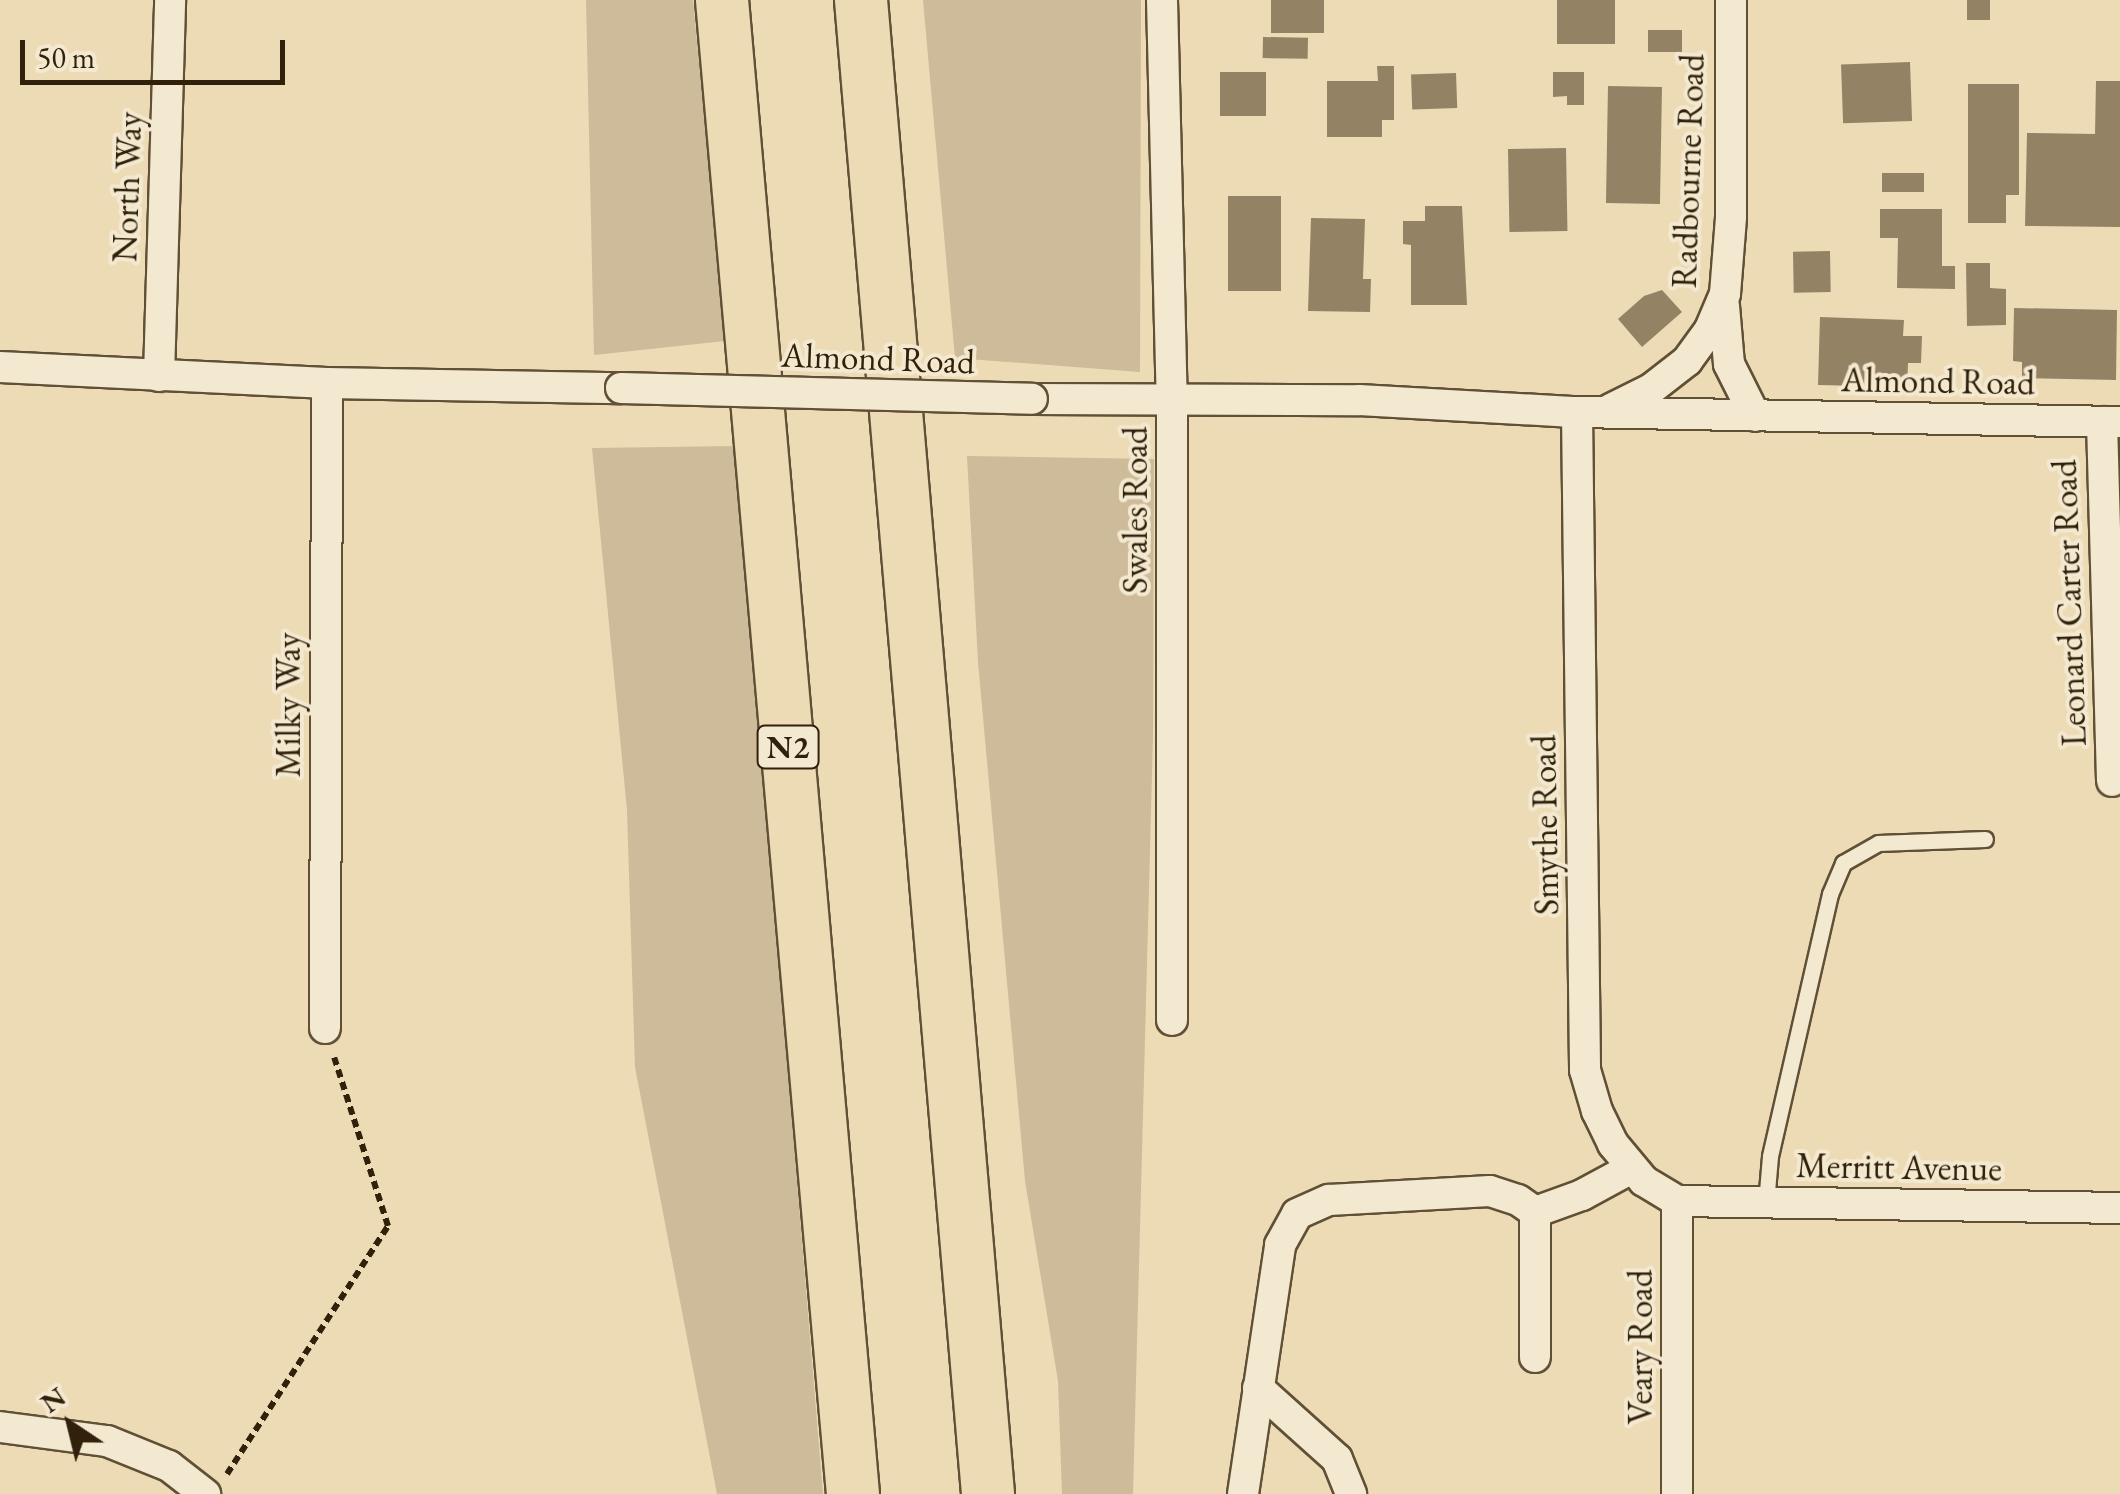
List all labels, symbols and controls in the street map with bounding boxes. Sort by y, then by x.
scale bar [25,20,290,82]
text: 50 m [37,38,95,77]
street label: Radbourne Road [1663,53,1713,289]
street label: North Way [103,111,151,263]
street label: Almond Road [781,334,975,382]
street label: Almond Road [1841,358,2035,404]
street label: Swales Road [1114,426,1156,594]
street label: Leonard Carter Road [2043,459,2095,747]
street label: Milky Way [267,633,309,777]
road number: N2 [756,720,820,774]
street label: Smythe Road [1522,734,1568,916]
street label: Merritt Avenue [1796,1144,2002,1190]
street label: Veary Road [1619,1270,1661,1424]
north arrow [20,1374,120,1474]
text: N [33,1378,72,1421]

